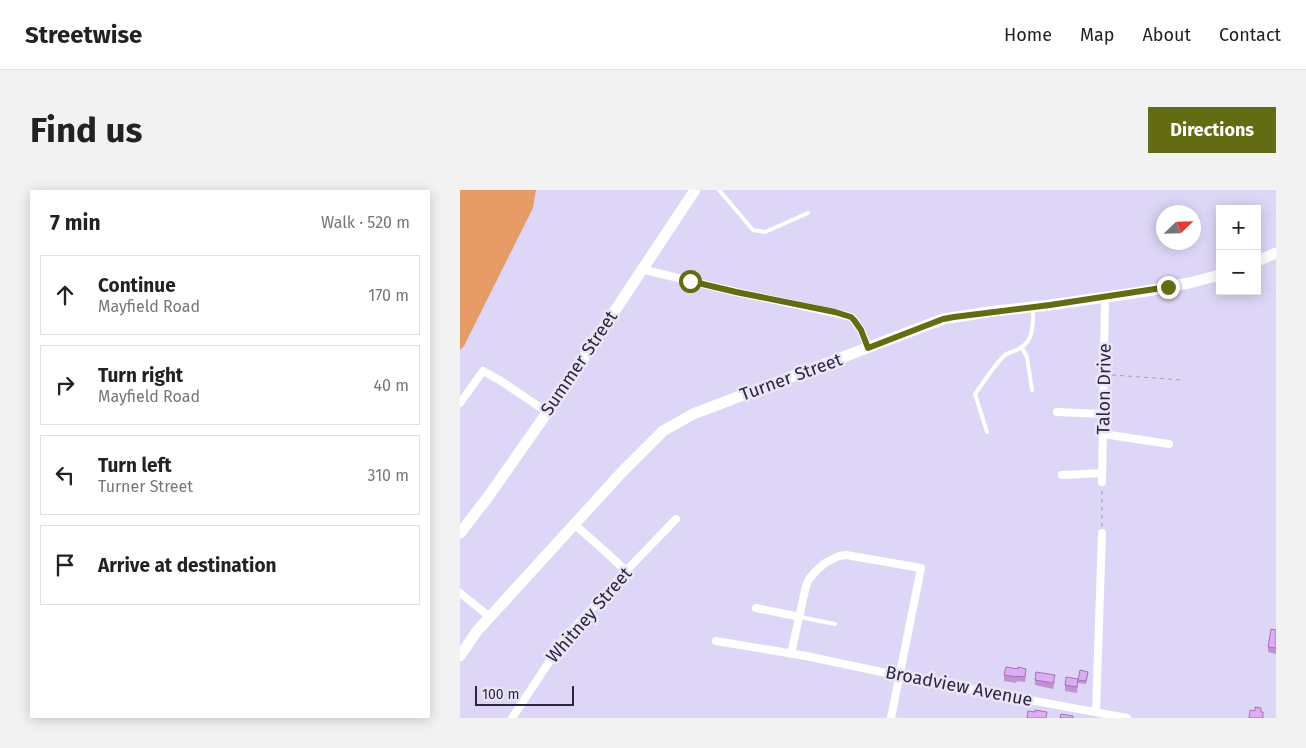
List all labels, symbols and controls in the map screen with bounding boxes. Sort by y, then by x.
text: Streetwise [25,21,142,49]
text: Home [1004,24,1052,46]
text: Map [1080,24,1114,46]
text: About [1142,24,1191,46]
text: Contact [1219,24,1281,46]
button: Directions [1148,107,1276,153]
text: Find us [30,109,142,151]
north arrow [1156,205,1201,250]
map controls [1216,205,1261,295]
button: + [1216,205,1261,250]
text: 7 min [50,210,101,236]
text: Walk · 520 m [321,213,410,232]
button: − [1216,250,1261,295]
route start [679,270,702,293]
text: Continue [98,274,176,297]
route end [1157,276,1180,299]
icon: ahead [51,281,79,309]
text: 170 m [368,286,409,305]
text: Mayfield Road [98,297,200,316]
street label: Summer Street [536,306,622,420]
street label: Talon Drive [1092,343,1116,435]
street label: Turner Street [737,348,845,406]
text: Turn right [98,364,183,387]
icon: right [51,371,79,399]
text: 40 m [374,376,409,395]
text: Mayfield Road [98,387,200,406]
text: Turn left [98,454,172,477]
icon: left [51,461,79,489]
text: 310 m [368,466,409,485]
text: Turner Street [98,477,193,496]
icon: arrive [51,551,79,579]
text: Arrive at destination [98,554,277,577]
street label: Whitney Street [541,562,637,667]
street label: Broadview Avenue [884,661,1034,711]
scale bar [475,683,574,706]
text: 100 m [482,686,519,703]

